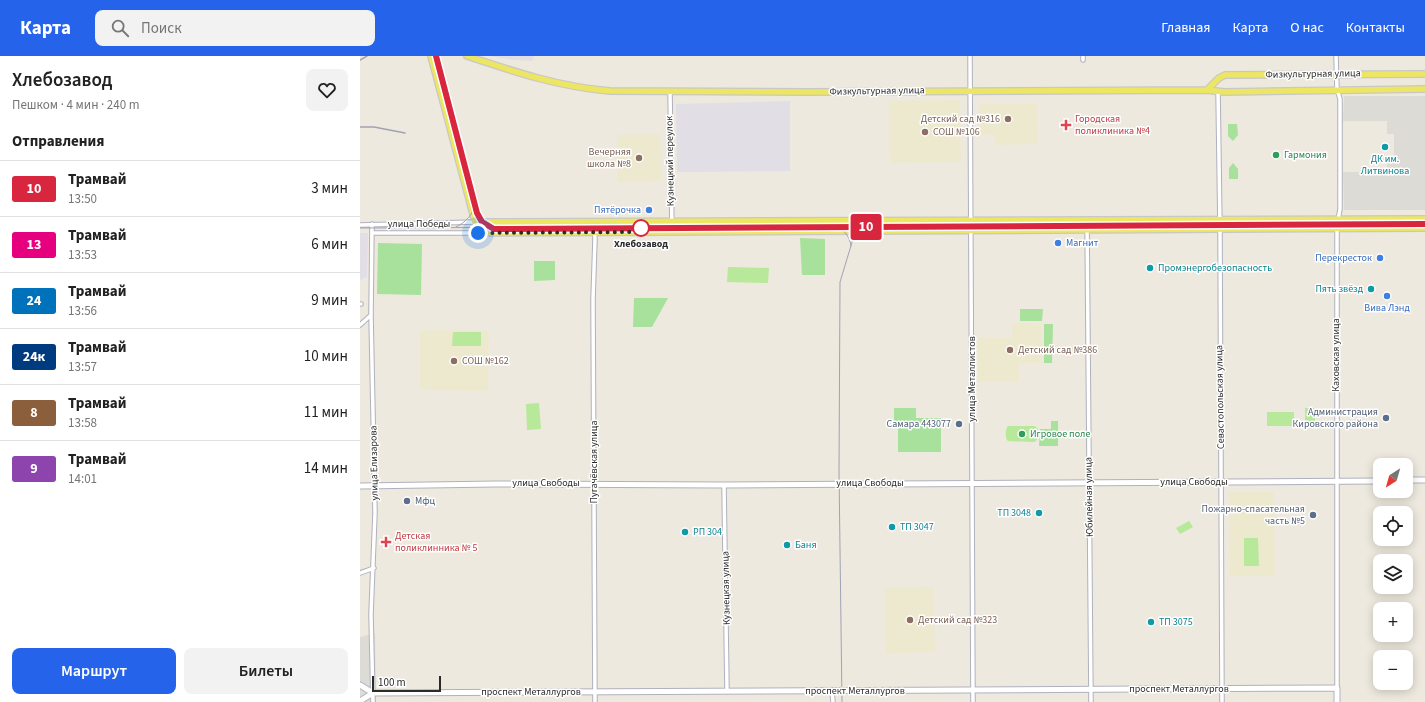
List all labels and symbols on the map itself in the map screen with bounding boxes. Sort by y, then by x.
street label: Физкультурная улица [1265,66,1361,82]
street label: Физкультурная улица [829,83,925,99]
place label: Детский сад №316 [921,112,1000,126]
place label: Городская поликлиника №4 [1075,112,1150,138]
marker: Детский сад №316 [1003,114,1013,124]
street label: Кузнецкий переулок [662,116,678,206]
marker: Городская поликлиника №4 [1060,119,1072,131]
place label: СОШ №106 [933,125,980,139]
marker: СОШ №106 [920,127,930,137]
marker: ДК им. Литвинова [1380,142,1390,152]
place label: Вечерняя школа №8 [587,145,631,171]
place label: Гармония [1284,148,1327,162]
marker: Гармония [1271,150,1281,160]
place label: ДК им. Литвинова [1361,152,1409,178]
marker: Вечерняя школа №8 [634,153,644,163]
place label: Пятёрочка [594,203,641,217]
marker: Пятёрочка [644,205,654,215]
line badge: 10 [848,214,884,240]
street label: улица Победы [388,217,450,231]
marker: Хлебозавод [632,219,650,237]
your location [468,223,488,243]
place label: Магнит [1066,236,1099,250]
place label: Хлебозавод [614,237,668,251]
marker: Магнит [1053,238,1063,248]
place label: Перекресток [1315,251,1372,265]
marker: Перекресток [1375,253,1385,263]
place label: Промэнергобезопасность [1158,261,1272,275]
marker: Промэнергобезопасность [1145,263,1155,273]
place label: Пять звёзд [1315,282,1364,296]
marker: Пять звёзд [1366,284,1376,294]
marker: Вива Лэнд [1382,291,1392,301]
place label: Вива Лэнд [1364,301,1410,315]
street label: Каховская улица [1329,318,1343,392]
street label: улица Металлистов [965,336,979,422]
place label: Детский сад №386 [1018,343,1097,357]
marker: Детский сад №386 [1005,345,1015,355]
street label: Севастопольская улица [1212,345,1228,449]
place label: СОШ №162 [462,354,509,368]
marker: СОШ №162 [449,356,459,366]
place label: Администрация Кировского района [1292,405,1378,431]
marker: Администрация Кировского района [1381,413,1391,423]
place label: Самара 443077 [887,417,951,431]
marker: Самара 443077 [954,419,964,429]
street label: Пугачёвская улица [587,421,601,503]
street label: улица Елизарова [366,425,382,501]
place label: Игровое поле [1030,427,1090,441]
marker: Игровое поле [1017,429,1027,439]
street label: Юбилейная улица [1081,457,1097,537]
north arrow [1373,458,1413,498]
street label: улица Свободы [1160,475,1228,489]
street label: улица Свободы [512,476,580,490]
street label: улица Свободы [836,476,904,490]
place label: Мфц [415,494,436,508]
marker: Мфц [402,496,412,506]
place label: Пожарно-спасательная часть №5 [1202,502,1305,528]
place label: ТП 3048 [997,506,1031,520]
marker: ТП 3048 [1034,508,1044,518]
marker: Пожарно-спасательная часть №5 [1308,510,1318,520]
place label: ТП 3047 [900,520,934,534]
marker: ТП 3047 [887,522,897,532]
place label: РП 304 [693,525,722,539]
marker: РП 304 [680,527,690,537]
place label: Детская поликлинника № 5 [395,529,478,555]
marker: Детская поликлинника № 5 [380,536,392,548]
place label: Баня [795,538,817,552]
marker: Баня [782,540,792,550]
street label: Кузнецкая улица [718,551,734,625]
place label: Детский сад №323 [918,613,997,627]
marker: Детский сад №323 [905,615,915,625]
place label: ТП 3075 [1159,615,1193,629]
marker: ТП 3075 [1146,617,1156,627]
scale bar [372,674,441,693]
street label: проспект Металлургов [1129,682,1229,696]
street label: проспект Металлургов [805,684,905,698]
street label: проспект Металлургов [481,685,581,699]

